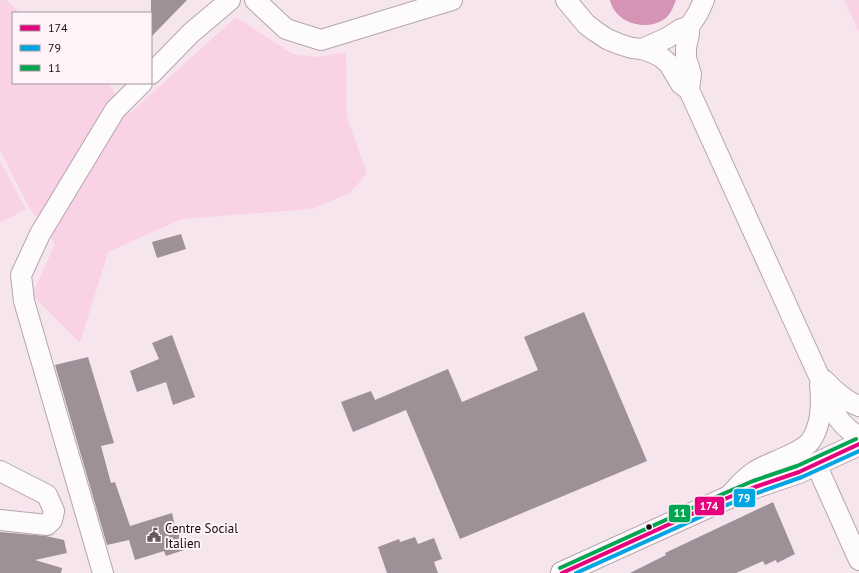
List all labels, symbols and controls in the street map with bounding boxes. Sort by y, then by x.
legend [12,12,152,84]
text: 174 [48,20,68,35]
text: 79 [48,40,61,55]
text: 11 [48,60,61,75]
line badge: 79 [733,488,756,508]
text: 79 [738,491,750,505]
line badge: 174 [694,496,725,516]
text: 174 [700,499,719,513]
line badge: 11 [668,504,691,523]
text: 11 [674,506,686,520]
place label: Centre Social Italien [165,520,238,552]
unlabelled marker [644,522,654,532]
public building icon: Centre Social Italien [146,527,162,543]

